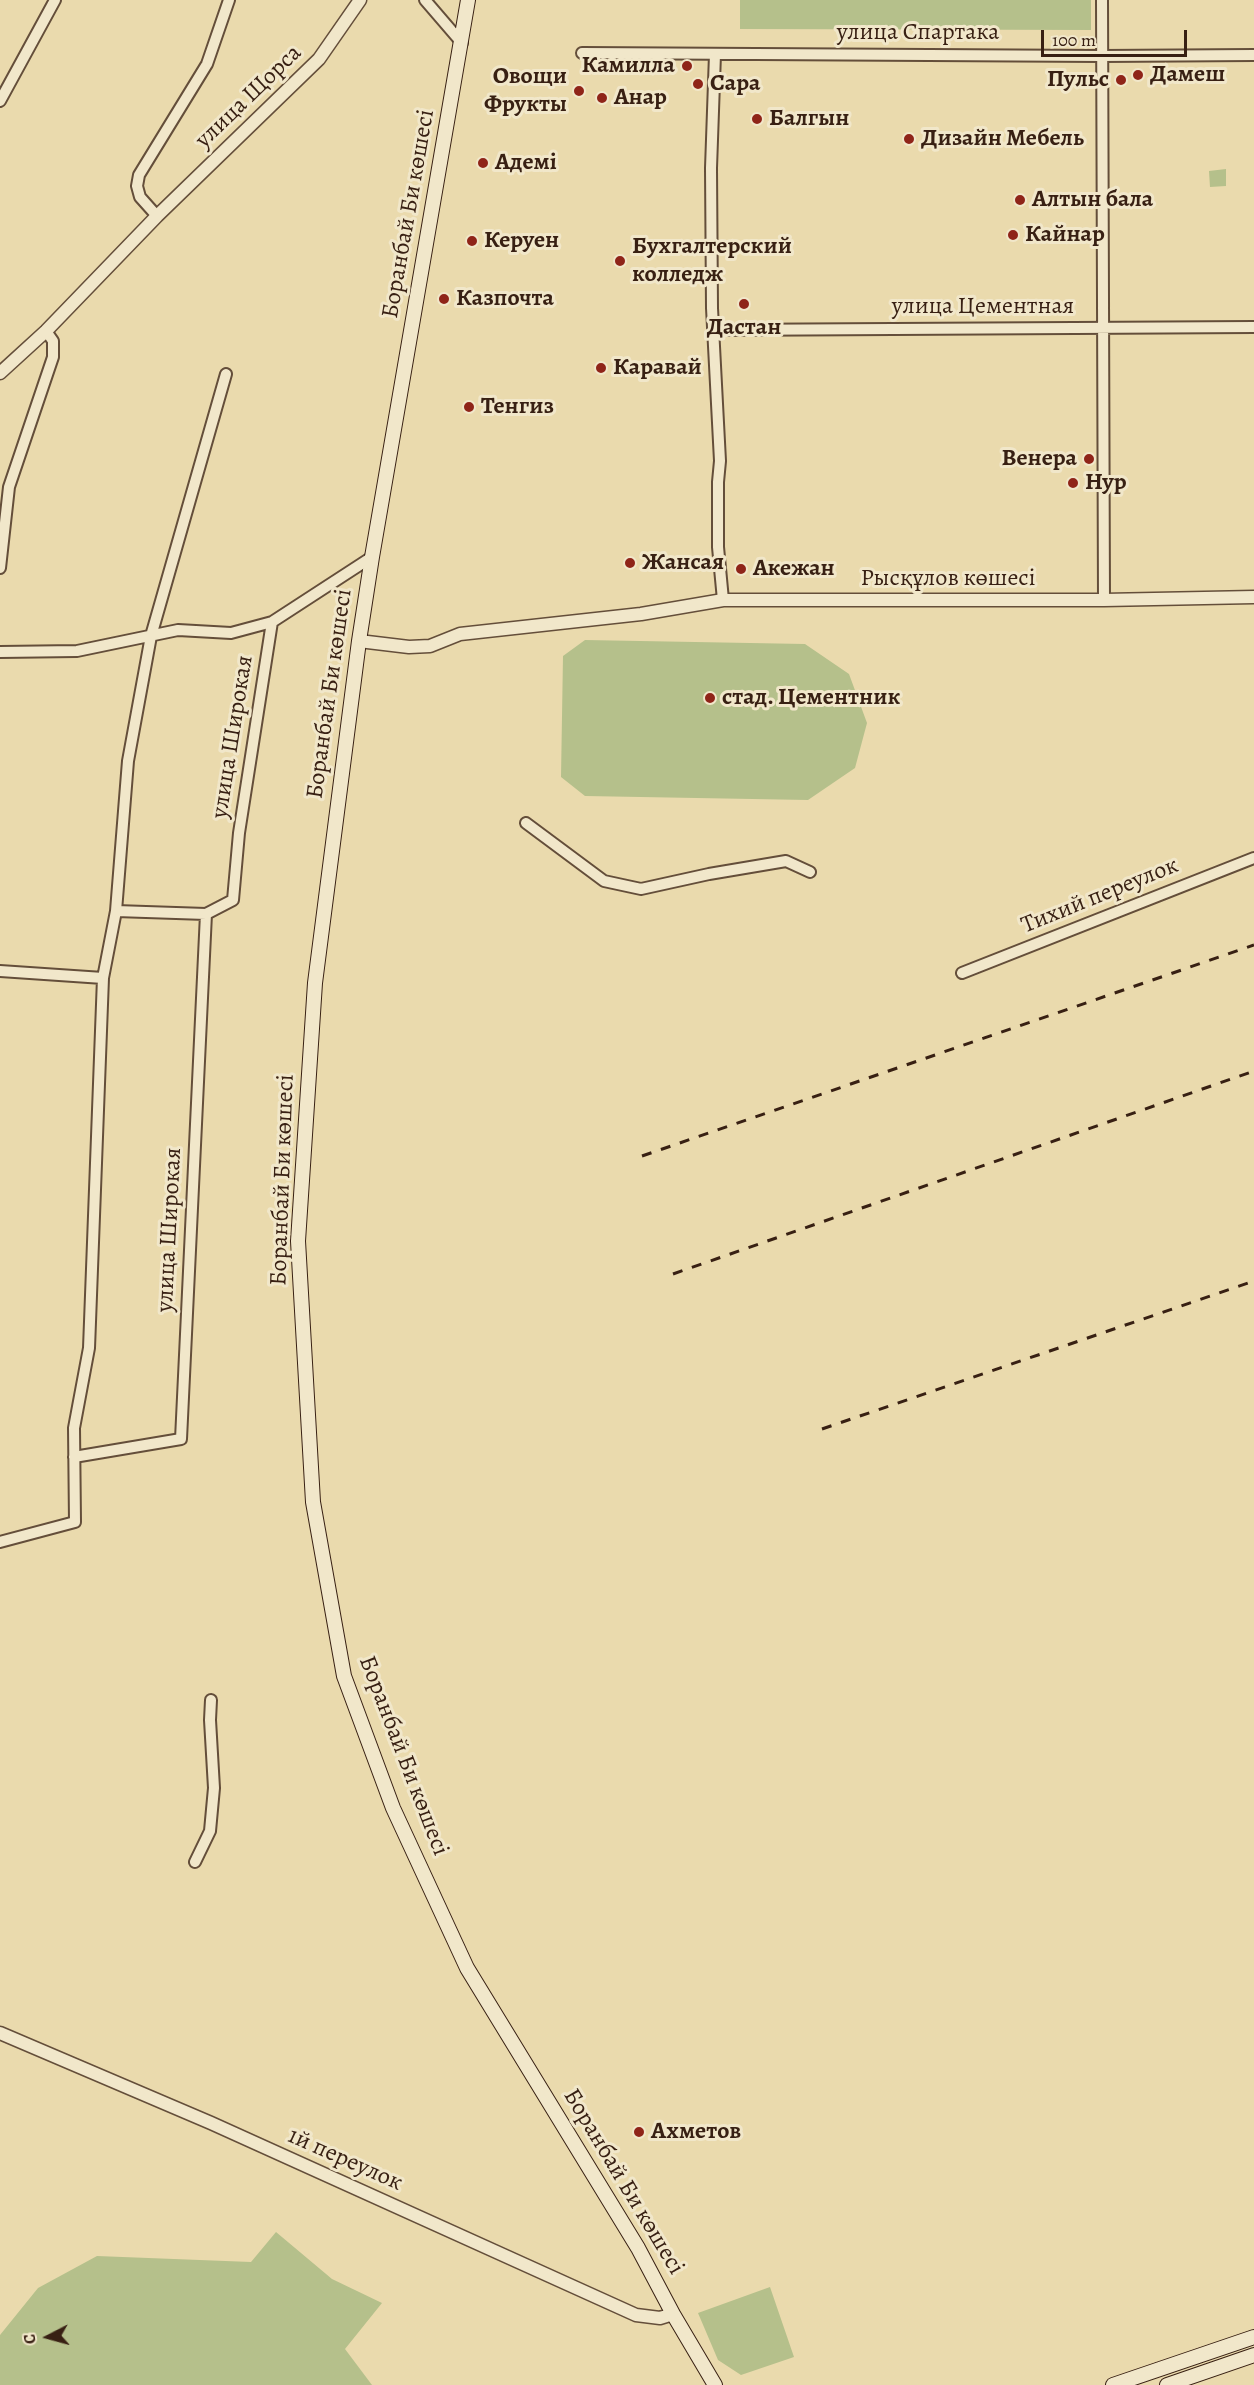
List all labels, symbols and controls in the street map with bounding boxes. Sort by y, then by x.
scale bar [1044,18,1190,56]
street label: улица Спартака [837,19,999,47]
text: 100 m [1052,28,1096,52]
street label: улица Щорса [190,39,308,155]
place label: Камилла [581,52,675,80]
marker: Камилла [680,59,694,73]
place label: Дамеш [1150,61,1225,89]
place label: Овощи Фрукты [484,63,567,119]
place label: Пульс [1047,66,1109,94]
marker: Дамеш [1131,68,1145,82]
place label: Сара [710,70,760,98]
marker: Пульс [1114,73,1128,87]
marker: Сара [691,77,705,91]
marker: Овощи Фрукты [572,84,586,98]
place label: Анар [614,84,667,112]
marker: Анар [595,91,609,105]
place label: Балгын [769,105,849,133]
street label: Боранбай Би көшесі [376,107,442,321]
marker: Балгын [750,112,764,126]
place label: Дизайн Мебель [921,125,1084,153]
marker: Дизайн Мебель [902,132,916,146]
place label: Адемi [495,149,557,177]
marker: Адемi [476,156,490,170]
place label: Алтын бала [1032,186,1153,214]
marker: Алтын бала [1013,193,1027,207]
place label: Кайнар [1025,221,1105,249]
place label: Керуен [484,227,559,255]
marker: Кайнар [1006,228,1020,242]
place label: Бухгалтерский колледж [632,233,792,289]
marker: Керуен [465,234,479,248]
marker: Бухгалтерский колледж [613,254,627,268]
place label: Казпочта [456,285,554,313]
marker: Казпочта [437,292,451,306]
street label: улица Цементная [892,293,1074,321]
marker: Дастан [737,297,751,311]
place label: Дастан [707,314,781,342]
place label: Каравай [613,354,702,382]
marker: Каравай [594,361,608,375]
place label: Тенгиз [481,393,554,421]
marker: Тенгиз [462,400,476,414]
place label: Венера [1001,445,1077,473]
marker: Венера [1082,452,1096,466]
place label: Нур [1085,469,1127,497]
marker: Нур [1066,476,1080,490]
place label: Жансая [642,549,724,577]
place label: Акежан [753,555,835,583]
marker: Жансая [623,556,637,570]
marker: Акежан [734,562,748,576]
street label: Рысқұлов көшесі [860,565,1036,593]
street label: Боранбай Би көшесі [301,587,359,801]
street label: улица Широкая [206,653,260,821]
place label: стад. Цементник [722,684,900,712]
marker: стад. Цементник [703,691,717,705]
street label: Тихий переулок [1017,851,1183,941]
street label: Боранбай Би көшесі [265,1074,301,1286]
street label: улица Широкая [151,1147,189,1313]
street label: Боранбай Би көшесі [352,1652,454,1860]
street label: Боранбай Би көшесі [556,2084,690,2280]
place label: Ахметов [651,2118,741,2146]
street label: 1й переулок [283,2122,407,2198]
marker: Ахметов [632,2125,646,2139]
north arrow [18,2307,78,2367]
text: С [19,2333,42,2345]

